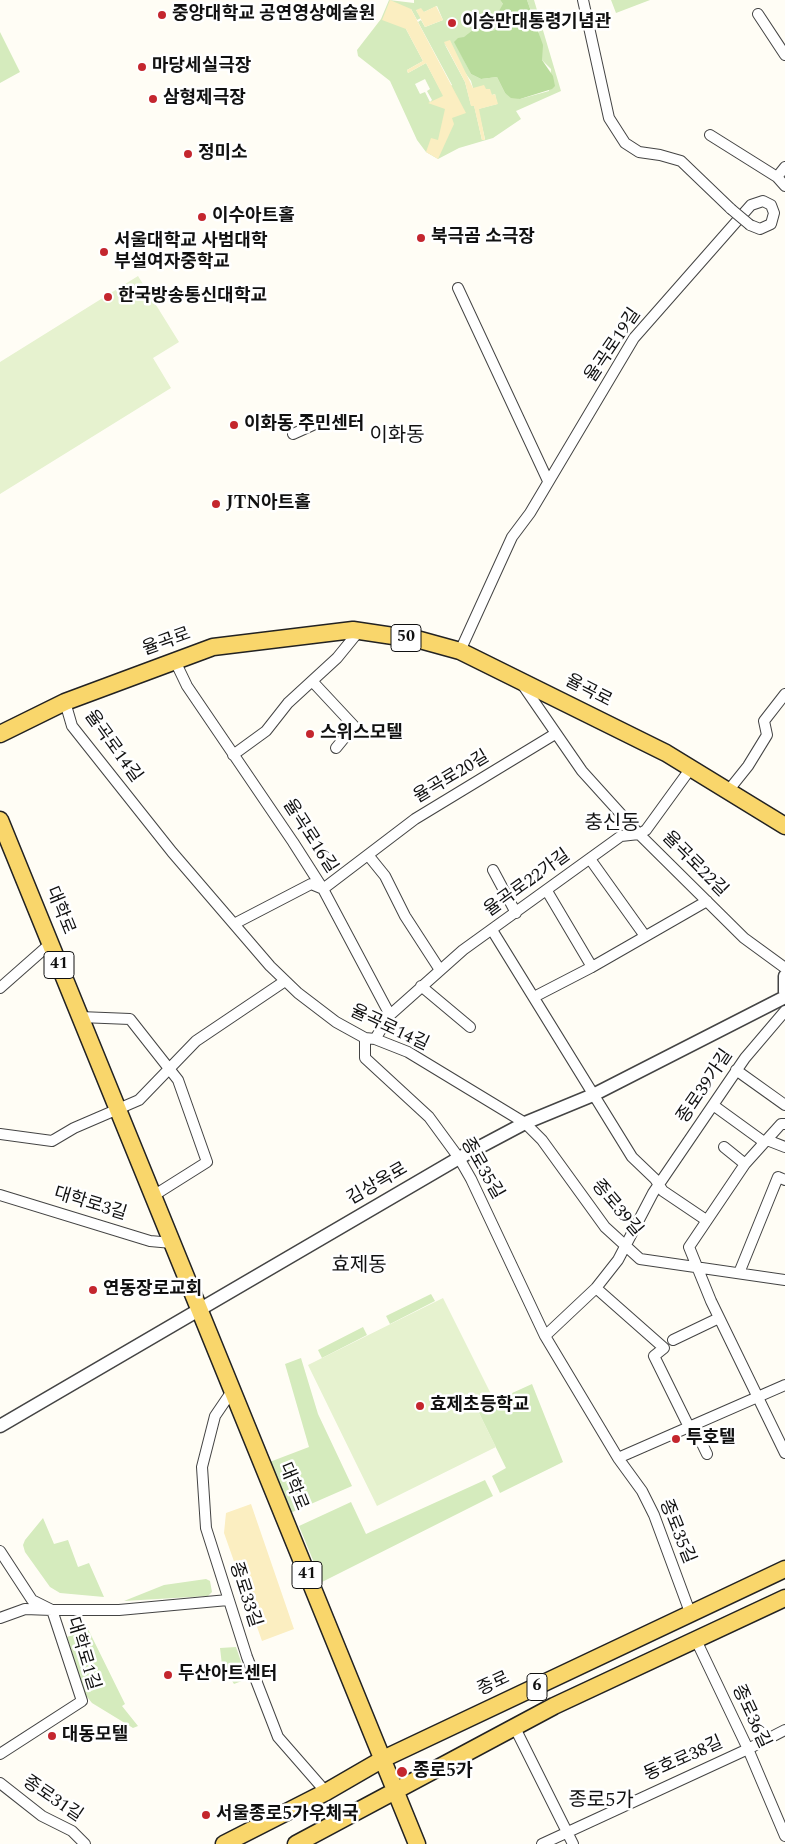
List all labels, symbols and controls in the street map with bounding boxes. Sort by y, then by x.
place label: 중앙대학교 공연영상예술원 [172,4,375,26]
marker: 중앙대학교 공연영상예술원 [156,9,168,21]
place label: 이승만대통령기념관 [462,12,611,34]
marker: 이승만대통령기념관 [446,17,458,29]
place label: 마당세실극장 [152,56,251,78]
marker: 마당세실극장 [136,61,148,73]
place label: 삼형제극장 [163,88,246,110]
marker: 삼형제극장 [147,93,159,105]
place label: 정미소 [198,143,248,165]
marker: 정미소 [182,148,194,160]
place label: 이수아트홀 [212,206,295,228]
marker: 이수아트홀 [196,211,208,223]
place label: 북극곰 소극장 [431,227,535,249]
place label: 서울대학교 사범대학 부설여자중학교 [114,231,268,274]
marker: 북극곰 소극장 [415,232,427,244]
marker: 서울대학교 사범대학 부설여자중학교 [98,246,110,258]
place label: 한국방송통신대학교 [118,286,267,308]
marker: 한국방송통신대학교 [102,291,114,303]
street label: 율곡로19길 [581,305,647,387]
place label: 이화동 주민센터 [244,414,364,436]
marker: 이화동 주민센터 [228,419,240,431]
district label: 이화동 [369,425,425,449]
place label: JTN아트홀 [226,493,311,515]
marker: JTN아트홀 [210,498,222,510]
street label: 율곡로 [140,624,194,662]
road number: 50 [391,624,421,651]
street label: 율곡로 [561,671,615,713]
street label: 율곡로14길 [79,707,145,787]
place label: 스위스모텔 [320,723,403,745]
marker: 스위스모텔 [304,728,316,740]
street label: 율곡로20길 [410,747,494,809]
street label: 율곡로16길 [277,796,341,878]
district label: 충신동 [584,813,640,837]
street label: 율곡로22길 [657,828,731,902]
street label: 율곡로22가길 [481,846,575,922]
street label: 대학로 [40,884,78,938]
road number: 41 [44,952,74,978]
street label: 율곡로14길 [346,1001,432,1057]
street label: 종로39가길 [673,1046,739,1128]
street label: 종로35길 [455,1134,507,1204]
street label: 김상옥로 [344,1159,412,1211]
street label: 종로39길 [586,1176,646,1242]
street label: 대학로3길 [51,1184,129,1226]
district label: 효제동 [331,1255,387,1279]
place label: 연동장로교회 [103,1279,202,1301]
marker: 연동장로교회 [87,1284,99,1296]
place label: 효제초등학교 [430,1395,529,1417]
marker: 효제초등학교 [414,1400,426,1412]
place label: 투호텔 [686,1428,736,1450]
marker: 투호텔 [670,1433,682,1445]
street label: 대학로 [273,1460,311,1514]
street label: 종로35길 [653,1497,699,1567]
street label: 종로33길 [223,1559,265,1631]
road number: 41 [292,1562,322,1588]
street label: 대학로1길 [61,1615,103,1693]
place label: 두산아트센터 [178,1664,277,1686]
street label: 종로 [474,1668,514,1702]
marker: 두산아트센터 [162,1669,174,1681]
road number: 6 [527,1674,547,1700]
street label: 종로36길 [726,1682,774,1752]
place label: 대동모텔 [62,1725,128,1747]
marker: 대동모텔 [46,1730,58,1742]
street label: 동호로38길 [641,1733,727,1787]
place label: 종로5가 [413,1761,473,1783]
marker: 종로5가 [395,1765,409,1779]
street label: 종로31길 [18,1772,86,1828]
district label: 종로5가 [568,1790,634,1814]
place label: 서울종로5가우체국 [216,1804,359,1826]
marker: 서울종로5가우체국 [200,1809,212,1821]

